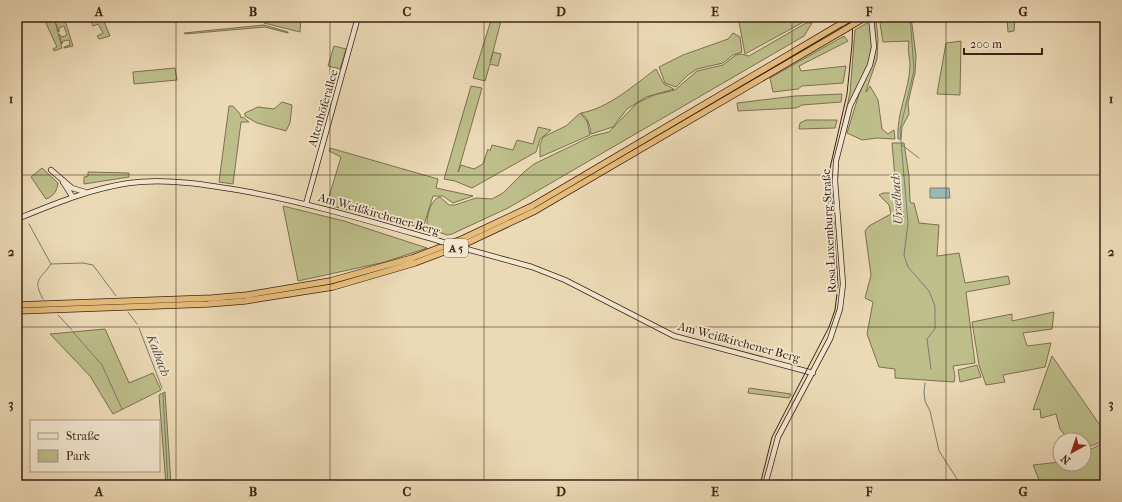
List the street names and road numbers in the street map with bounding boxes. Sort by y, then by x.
street label: Altenhöferallee [305,68,341,149]
street label: Rosa-Luxemburg-Straße [819,168,839,294]
street label: Am Weißkirchener Berg [316,190,442,238]
road number: A 5 [444,239,468,257]
street label: Am Weißkirchener Berg [675,319,802,365]

